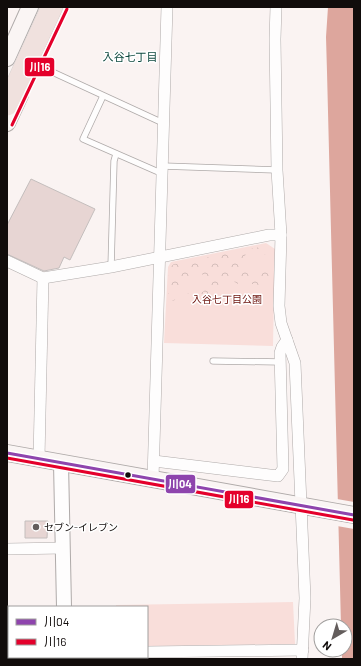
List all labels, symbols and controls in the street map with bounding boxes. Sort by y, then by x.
district label: 入谷七丁目 [103,50,158,63]
line badge: 川16 [24,57,55,77]
text: 川16 [30,60,50,73]
park label: 入谷七丁目公園 [192,293,262,305]
unlabelled marker [123,470,133,480]
line badge: 川04 [165,474,196,494]
text: 川04 [168,477,192,490]
line badge: 川16 [224,490,254,509]
text: 川16 [229,492,249,505]
place label: セブン-イレブン [44,521,118,533]
marker: セブン-イレブン [31,522,41,532]
legend [8,606,148,658]
text: 川04 [44,614,69,628]
north arrow [313,618,353,658]
text: 川16 [44,634,66,648]
text: N [320,639,333,654]

